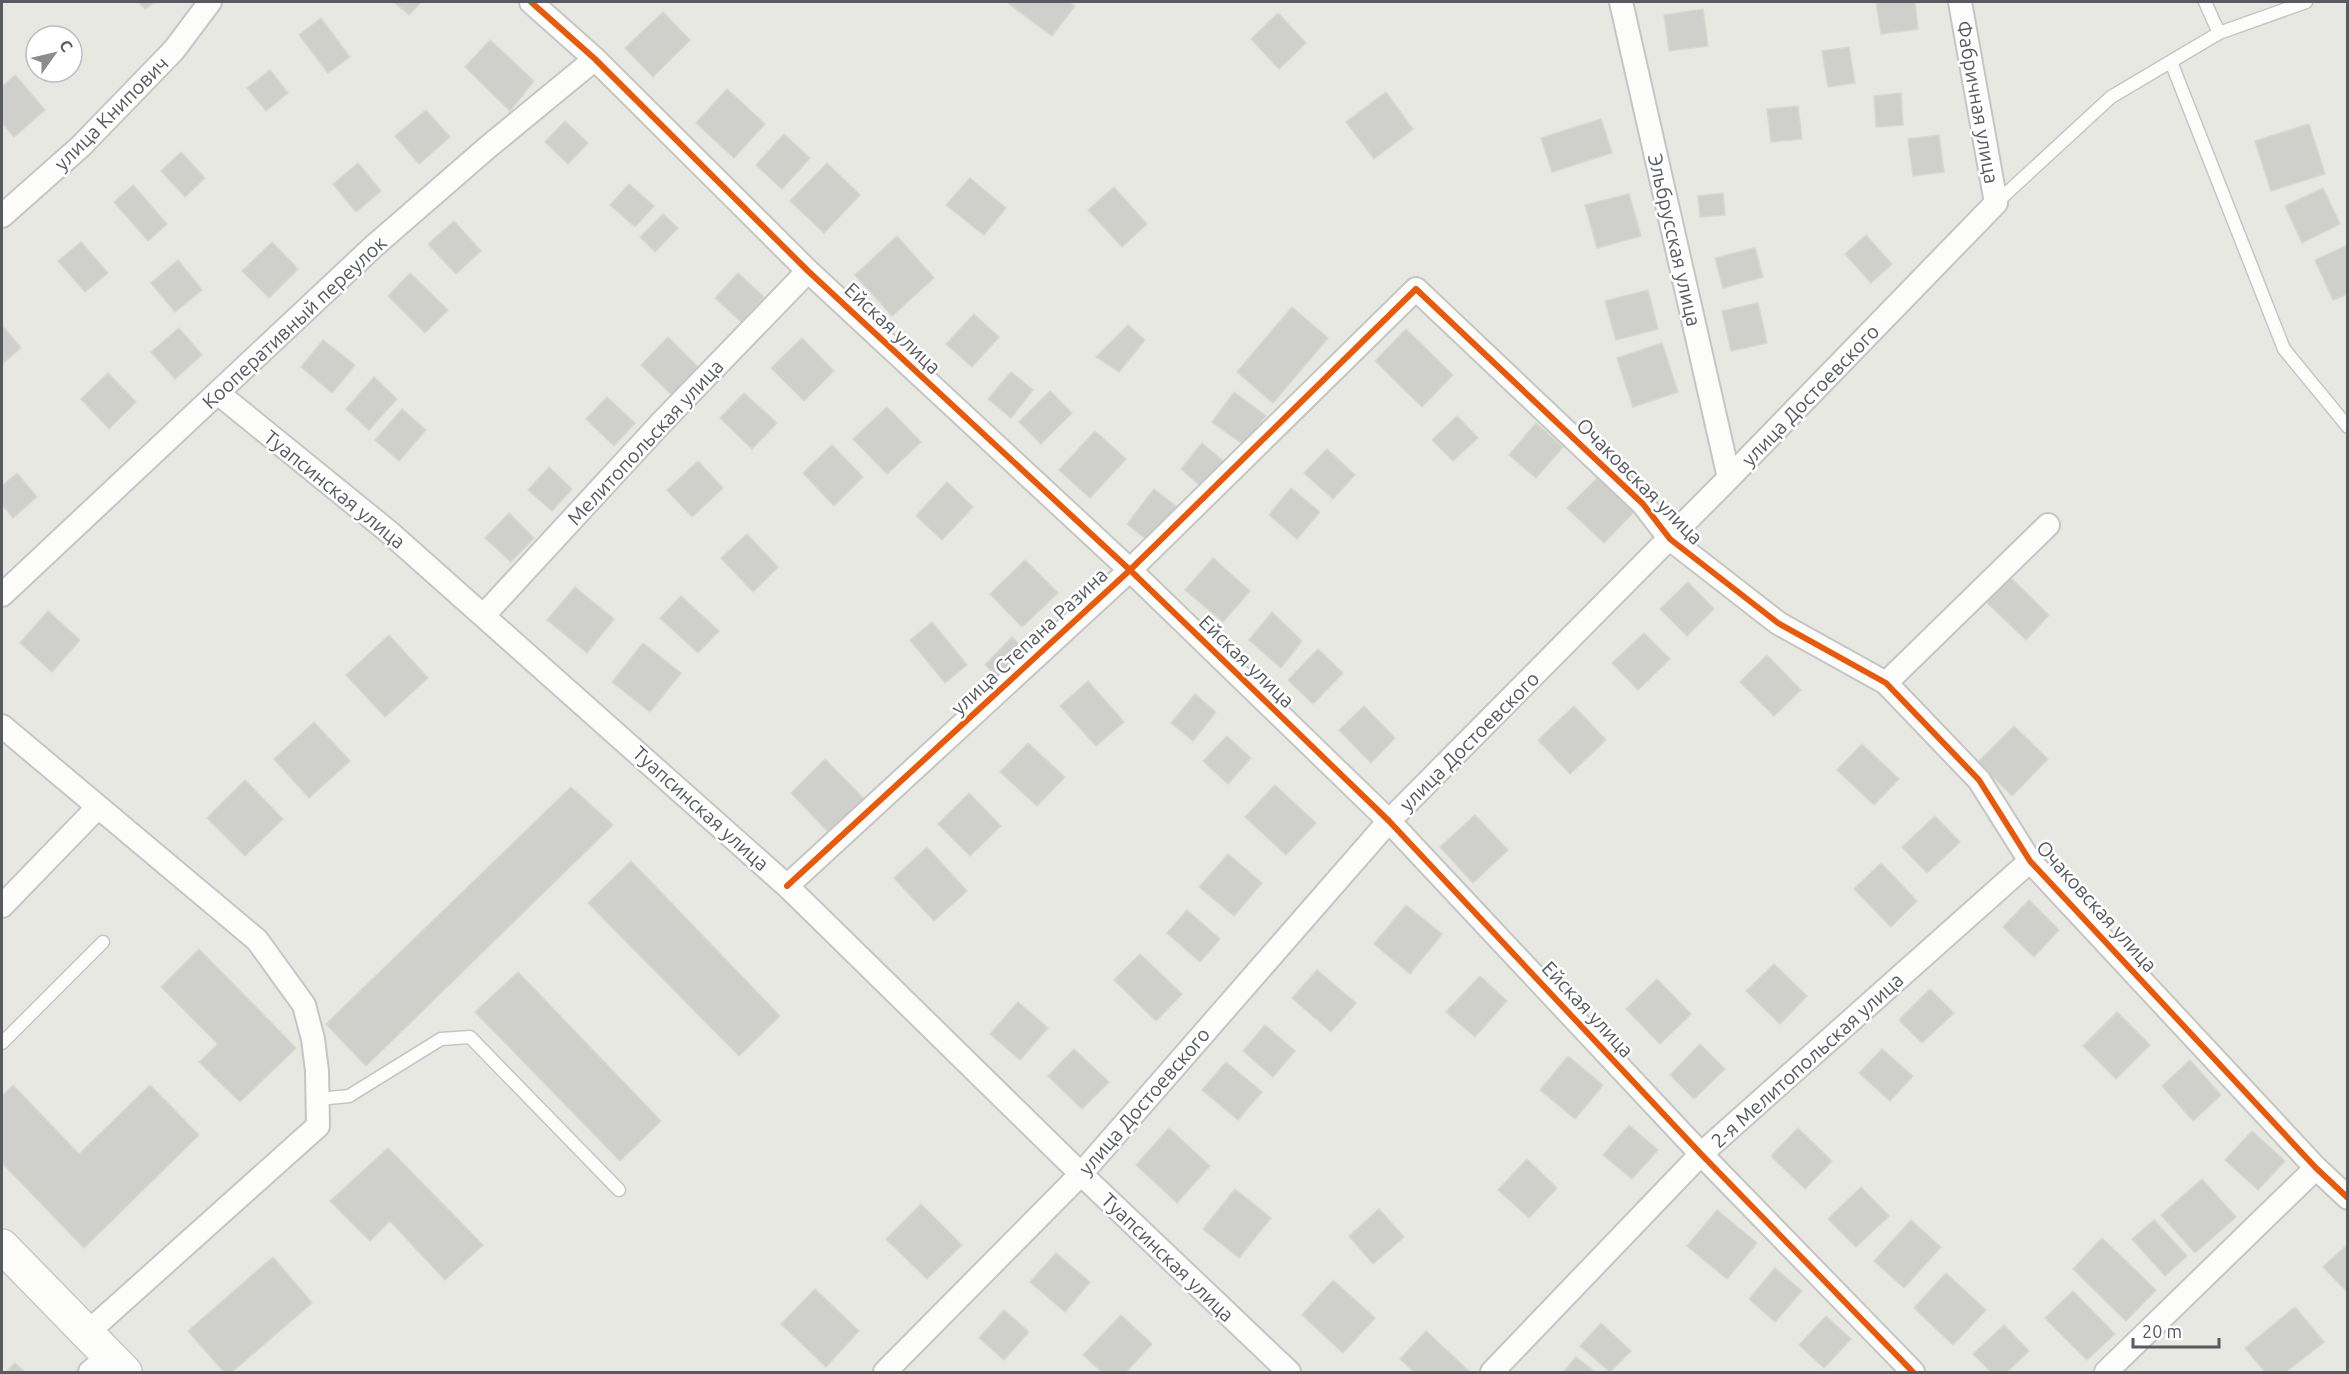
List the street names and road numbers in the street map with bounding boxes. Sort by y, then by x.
street label: Фабричная улица [1952,19,2004,185]
street label: улица Книпович [49,51,173,175]
street label: Эльбрусская улица [1644,152,1706,328]
street label: Кооперативный переулок [197,231,391,413]
street label: Ейская улица [840,278,946,378]
street label: улица Достоевского [1736,319,1884,471]
street label: Мелитопольская улица [562,355,728,529]
street label: Очаковская улица [1572,413,1708,549]
street label: Туапсинская улица [260,425,410,553]
street label: улица Степана Разина [946,563,1112,719]
street label: Ейская улица [1195,610,1299,712]
street label: улица Достоевского [1394,666,1544,816]
street label: Туапсинская улица [628,741,774,875]
street label: Очаковская улица [2032,836,2162,976]
street label: Ейская улица [1538,956,1638,1062]
street label: 2-я Мелитопольская улица [1706,968,1908,1152]
street label: улица Достоевского [1074,1023,1214,1179]
street label: Туапсинская улица [1097,1188,1239,1326]

